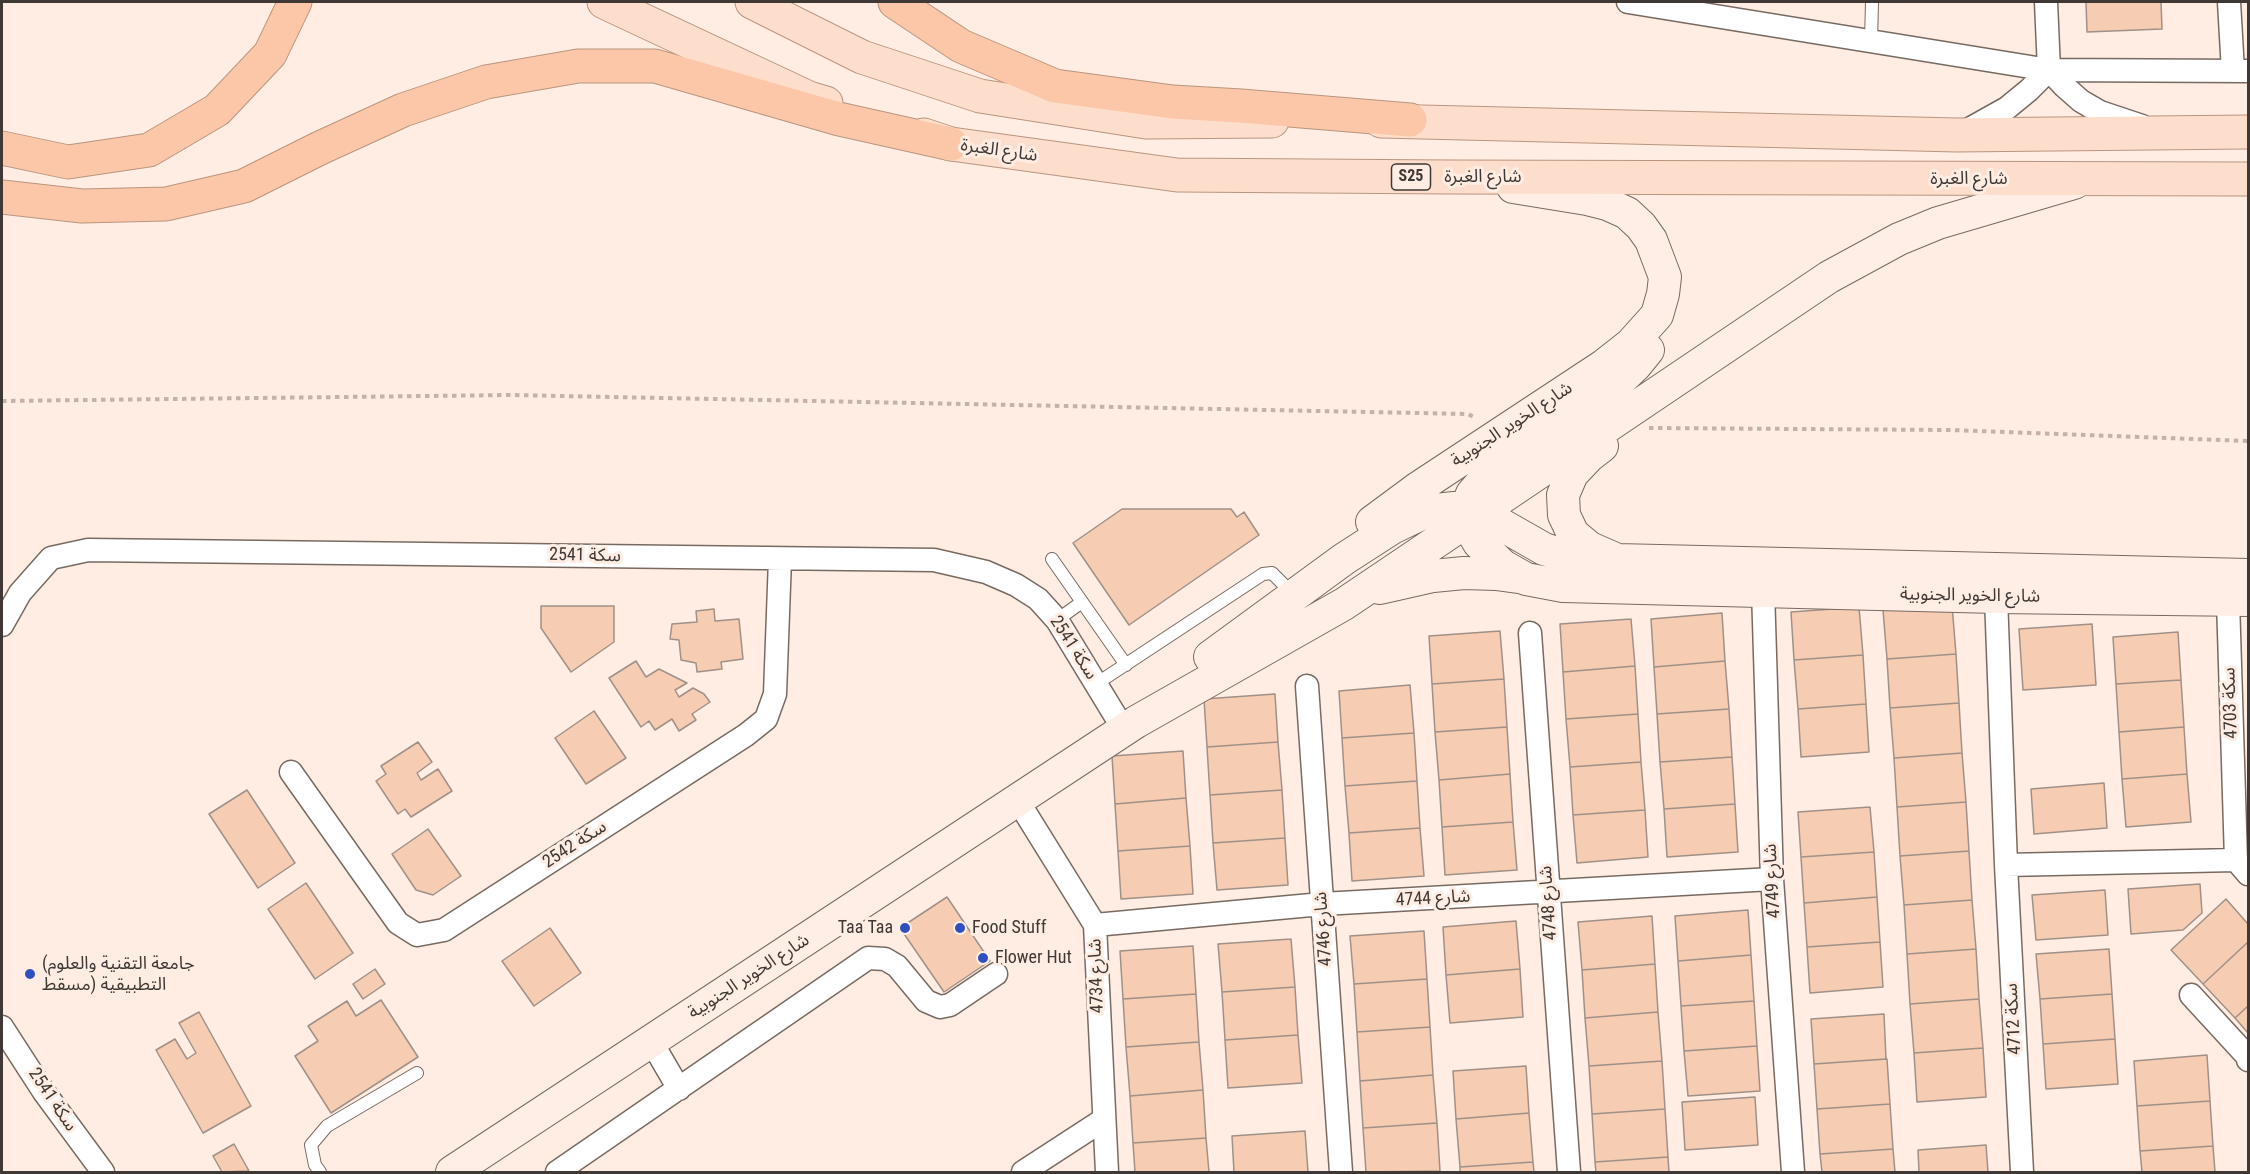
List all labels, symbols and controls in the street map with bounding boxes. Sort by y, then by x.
street label: شارع الغبرة [959,135,1039,167]
road number: S25 [1392,164,1430,190]
street label: شارع الغبرة [1444,166,1522,188]
street label: شارع الغبرة [1930,168,2008,190]
street label: شارع الخوير الجنوبية [1447,378,1577,472]
street label: سكة 2541 [549,545,621,567]
street label: شارع الخوير الجنوبية [1900,584,2040,608]
street label: سكة 2541 [1044,612,1102,684]
street label: 4703 سكة [2219,667,2243,739]
street label: سكة 2542 [539,816,611,874]
street label: 4749 شارع [1760,843,1786,919]
street label: 4748 شارع [1536,865,1562,941]
street label: 4744 شارع [1395,886,1471,912]
street label: 4746 شارع [1311,891,1337,967]
place label: Taa Taa [838,917,893,939]
place label: Food Stuff [972,917,1046,939]
marker: Taa Taa [898,921,912,935]
marker: Food Stuff [953,921,967,935]
street label: شارع الخوير الجنوبية [684,930,814,1024]
street label: 4734 شارع [1085,938,1109,1014]
place label: Flower Hut [995,947,1072,969]
marker: Flower Hut [976,951,990,965]
place label: (جامعة التقنية والعلوم التطبيقية (مسقط [42,953,195,996]
marker: (جامعة التقنية والعلوم التطبيقية (مسقط [23,967,37,981]
street label: سكة 4712 [2001,983,2027,1055]
street label: سكة 2541 [23,1064,81,1136]

